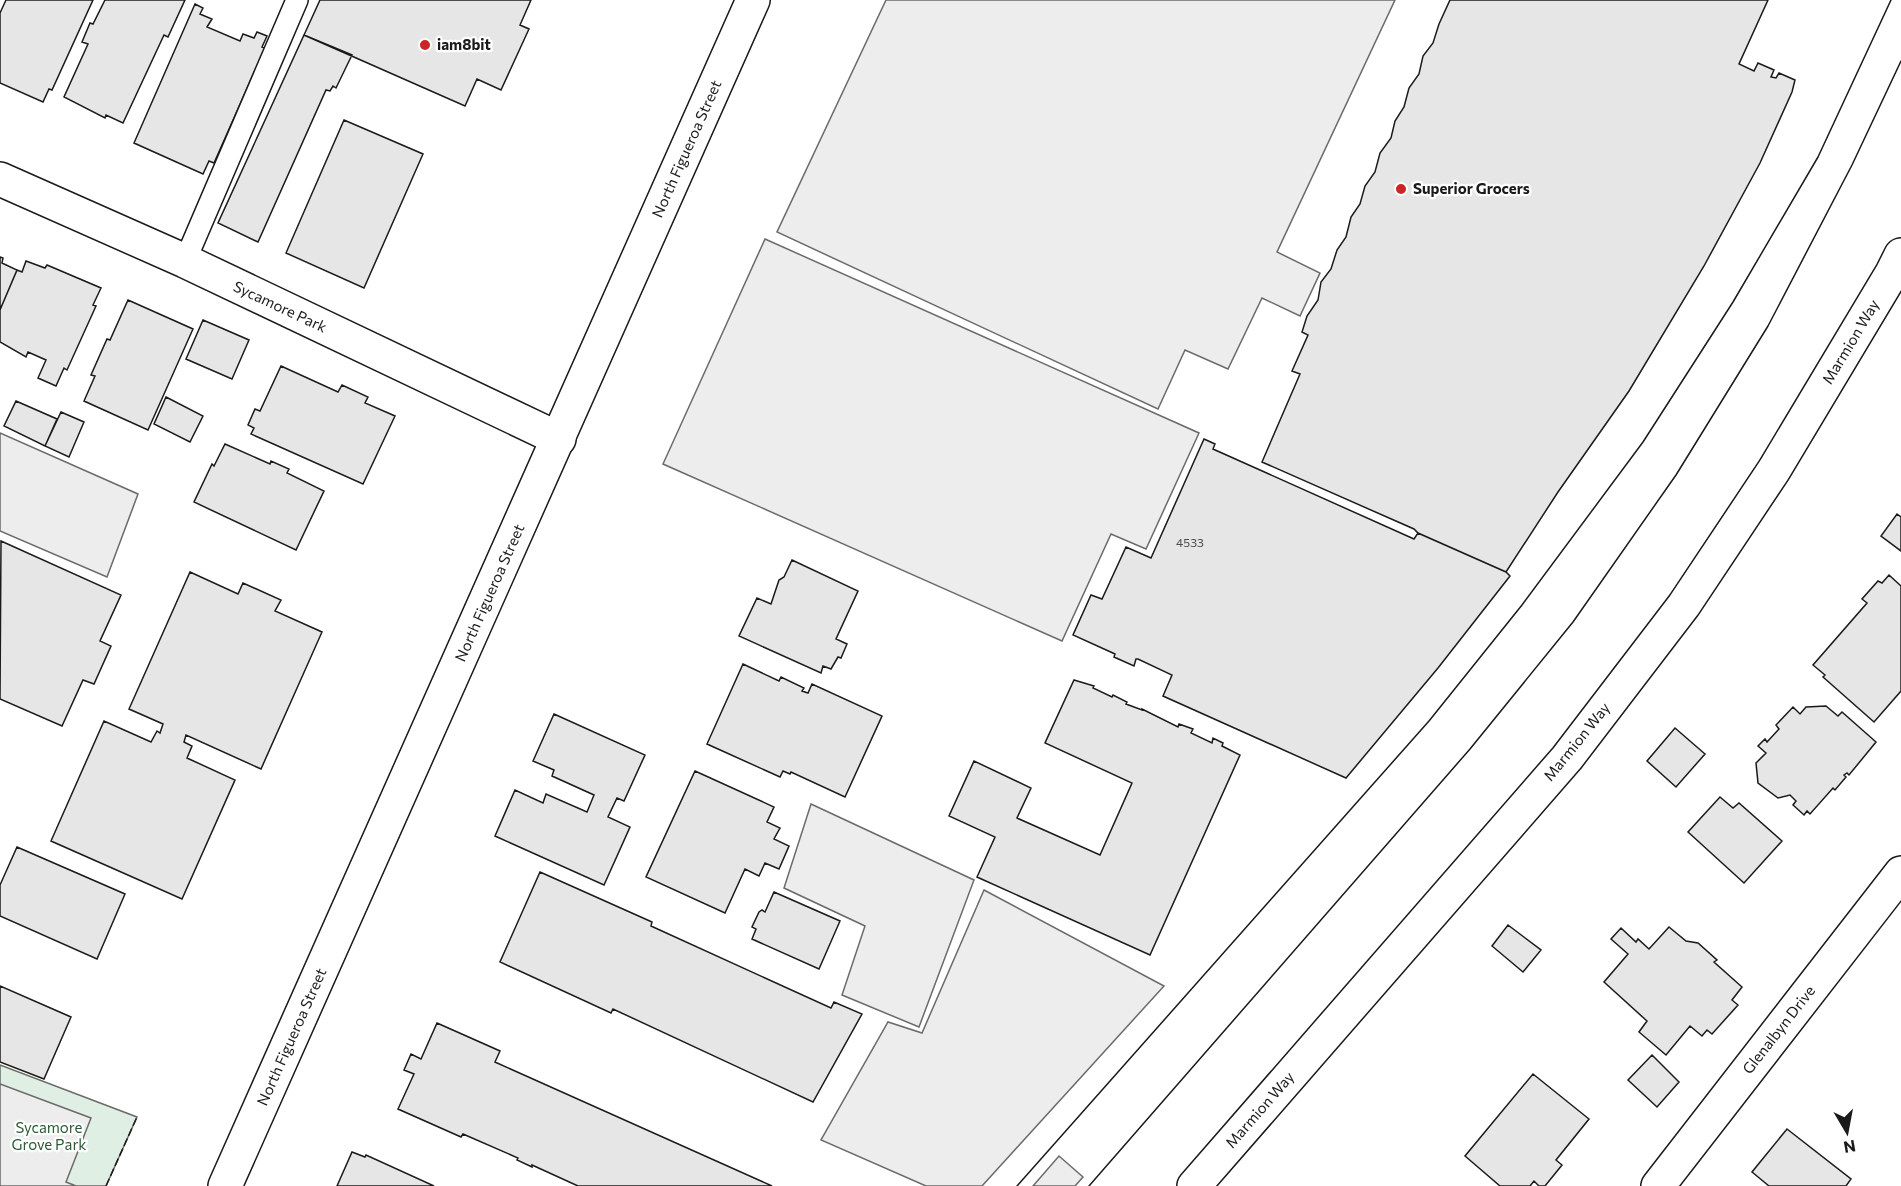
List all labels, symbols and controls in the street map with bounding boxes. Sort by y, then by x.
place label: iam8bit [437,35,491,53]
marker: iam8bit [418,38,432,52]
street label: North Figueroa Street [648,77,725,220]
place label: Superior Grocers [1413,179,1530,197]
marker: Superior Grocers [1394,182,1408,196]
street label: Sycamore Park [231,277,330,336]
street label: Marmion Way [1818,296,1883,387]
street label: North Figueroa Street [451,521,528,664]
house number: 4533 [1176,535,1204,549]
street label: Marmion Way [1539,698,1613,784]
street label: North Figueroa Street [253,965,330,1108]
street label: Glenalbyn Drive [1738,982,1818,1077]
street label: Marmion Way [1221,1067,1297,1151]
north arrow [1817,1102,1877,1162]
park label: Sycamore Grove Park [11,1118,87,1153]
text: N [1842,1137,1857,1158]

